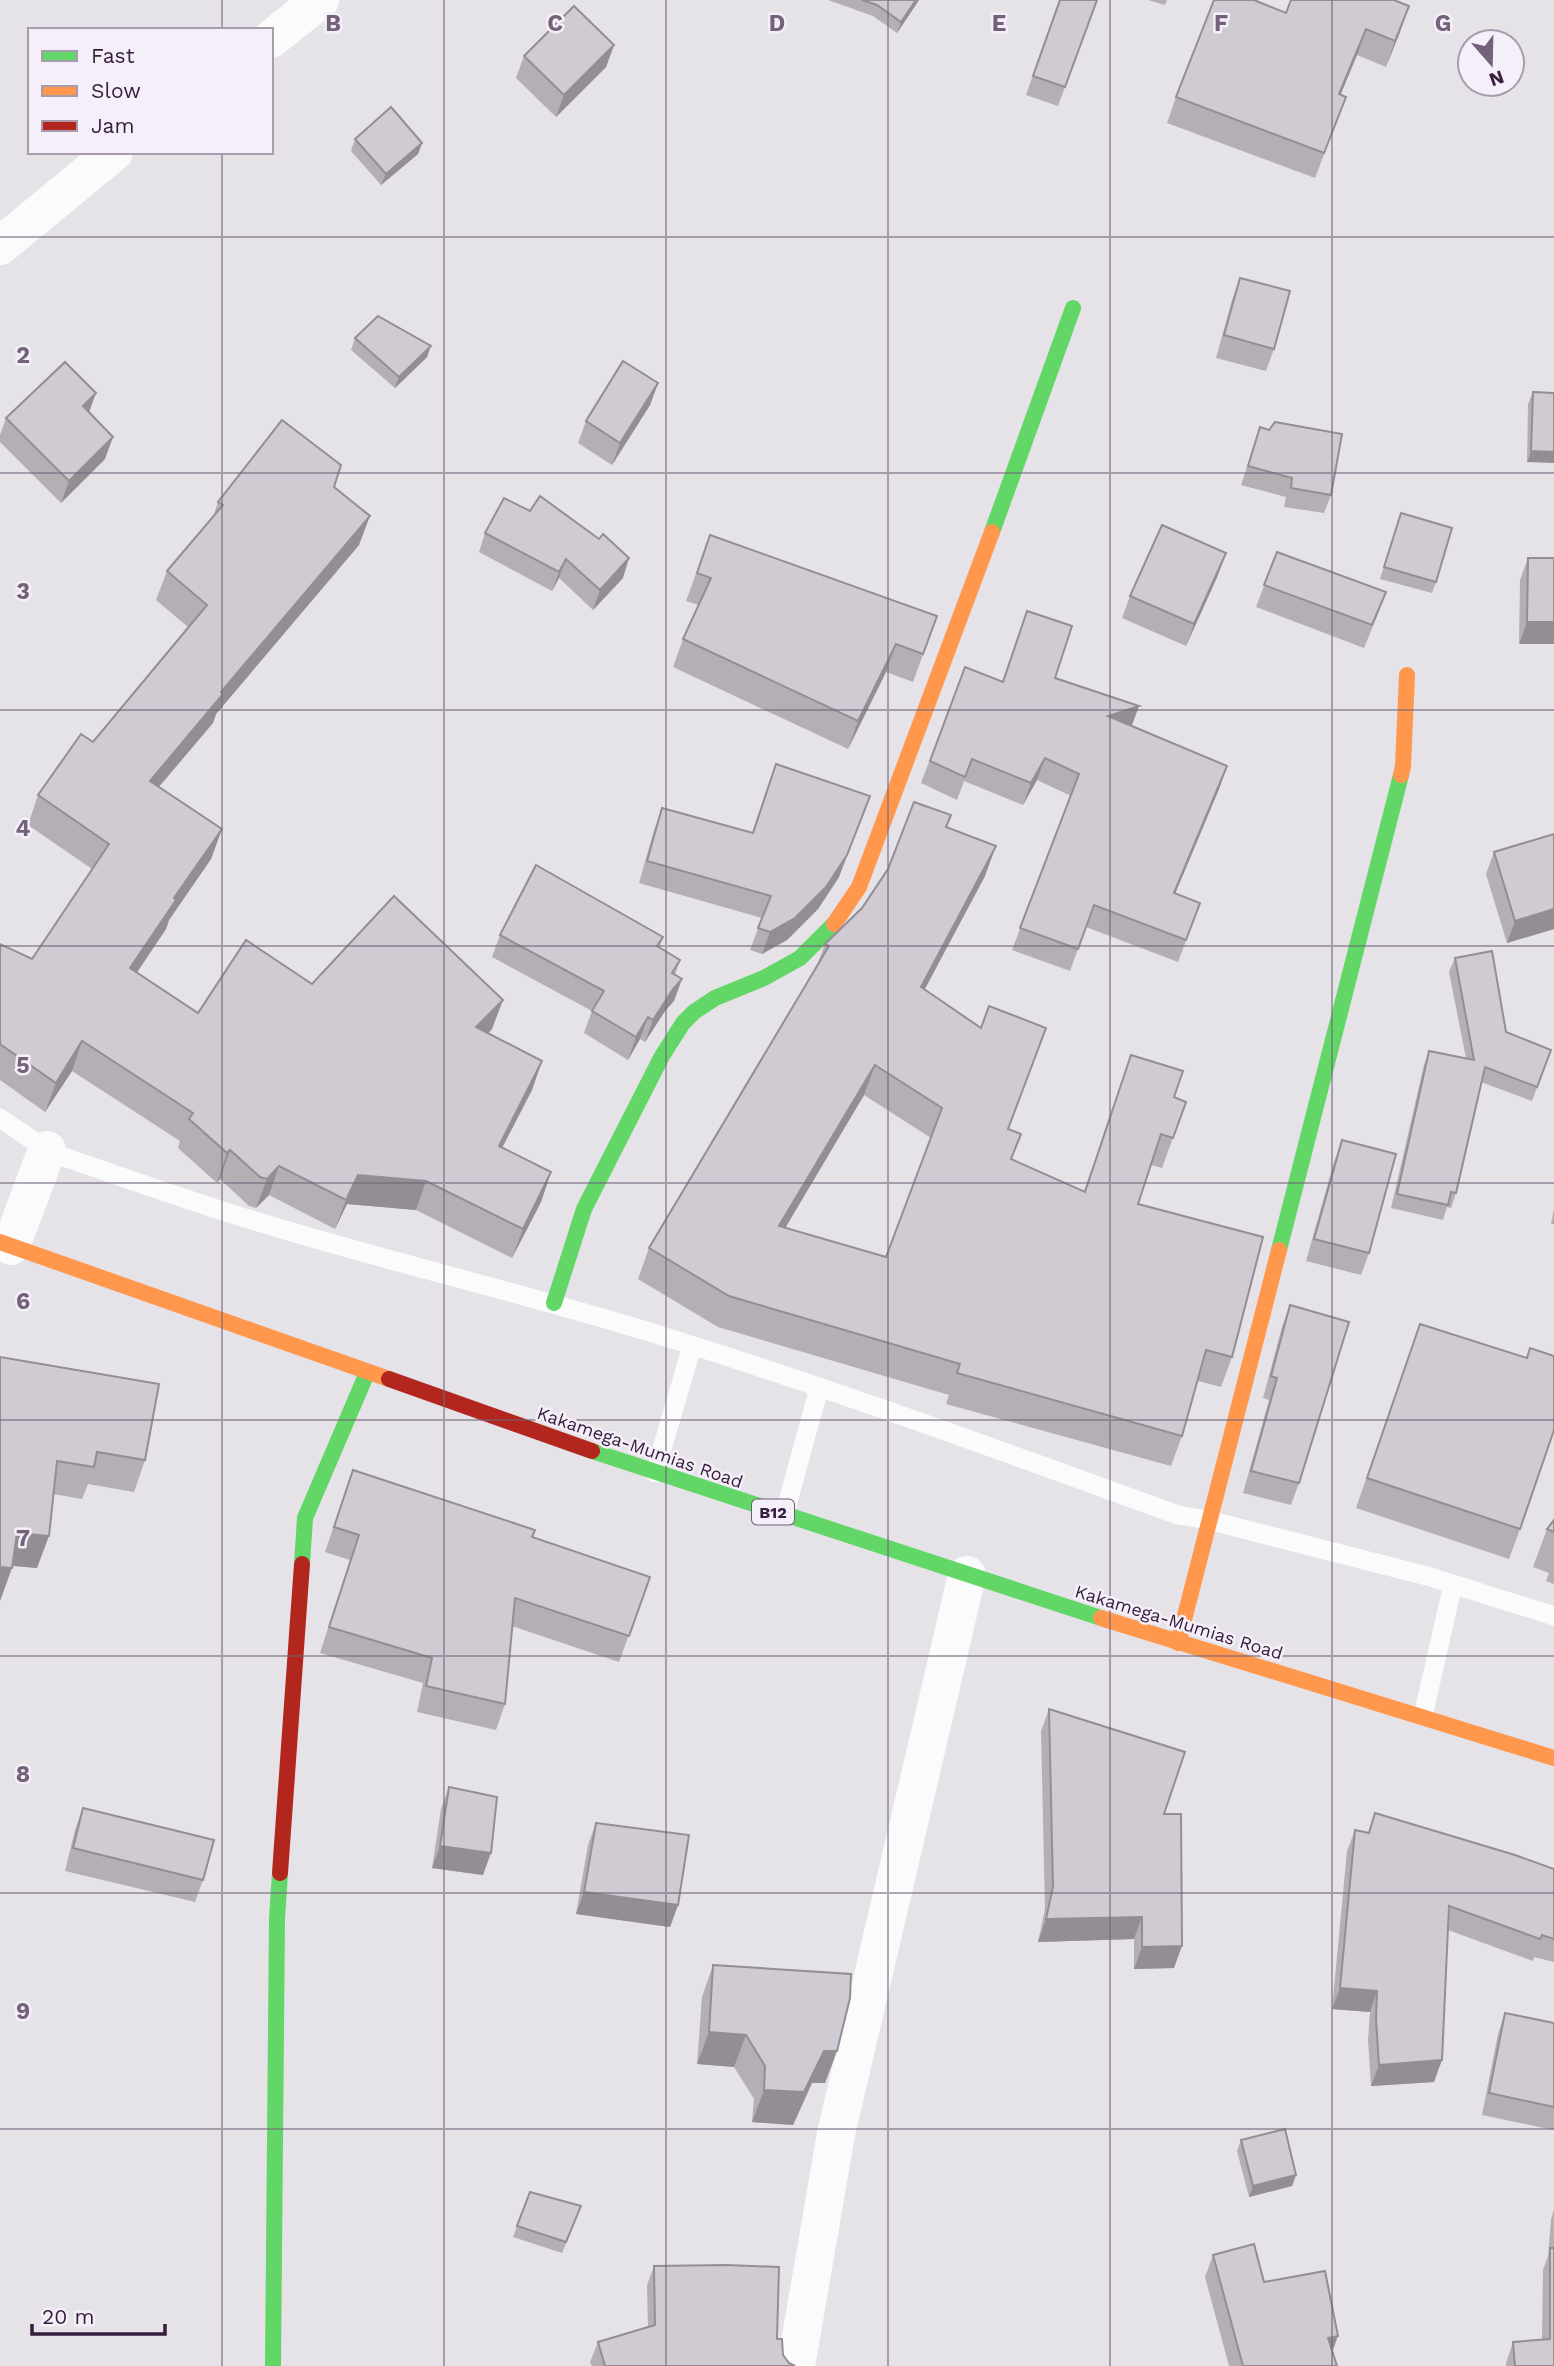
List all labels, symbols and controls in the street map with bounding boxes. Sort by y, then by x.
text: B [325,10,341,37]
text: C [547,10,563,37]
text: D [769,10,785,37]
text: E [992,10,1006,37]
text: F [1214,10,1228,37]
text: G [1435,10,1451,37]
legend [28,28,273,154]
north arrow [1456,28,1526,98]
text: Fast [91,43,135,68]
text: N [1486,65,1507,92]
text: Slow [91,78,141,103]
text: Jam [91,113,134,138]
text: 2 [16,342,30,369]
text: 3 [16,578,30,605]
text: 4 [16,815,31,842]
text: 5 [16,1052,30,1079]
text: 6 [16,1288,30,1315]
street label: Kakamega-Mumias Road [534,1402,746,1492]
road number: B12 [752,1500,794,1524]
text: 7 [16,1525,30,1552]
street label: Kakamega-Mumias Road [1073,1580,1285,1664]
text: 8 [16,1761,30,1788]
text: 9 [16,1998,30,2025]
scale bar [32,2292,164,2336]
text: 20 m [42,2304,94,2329]

